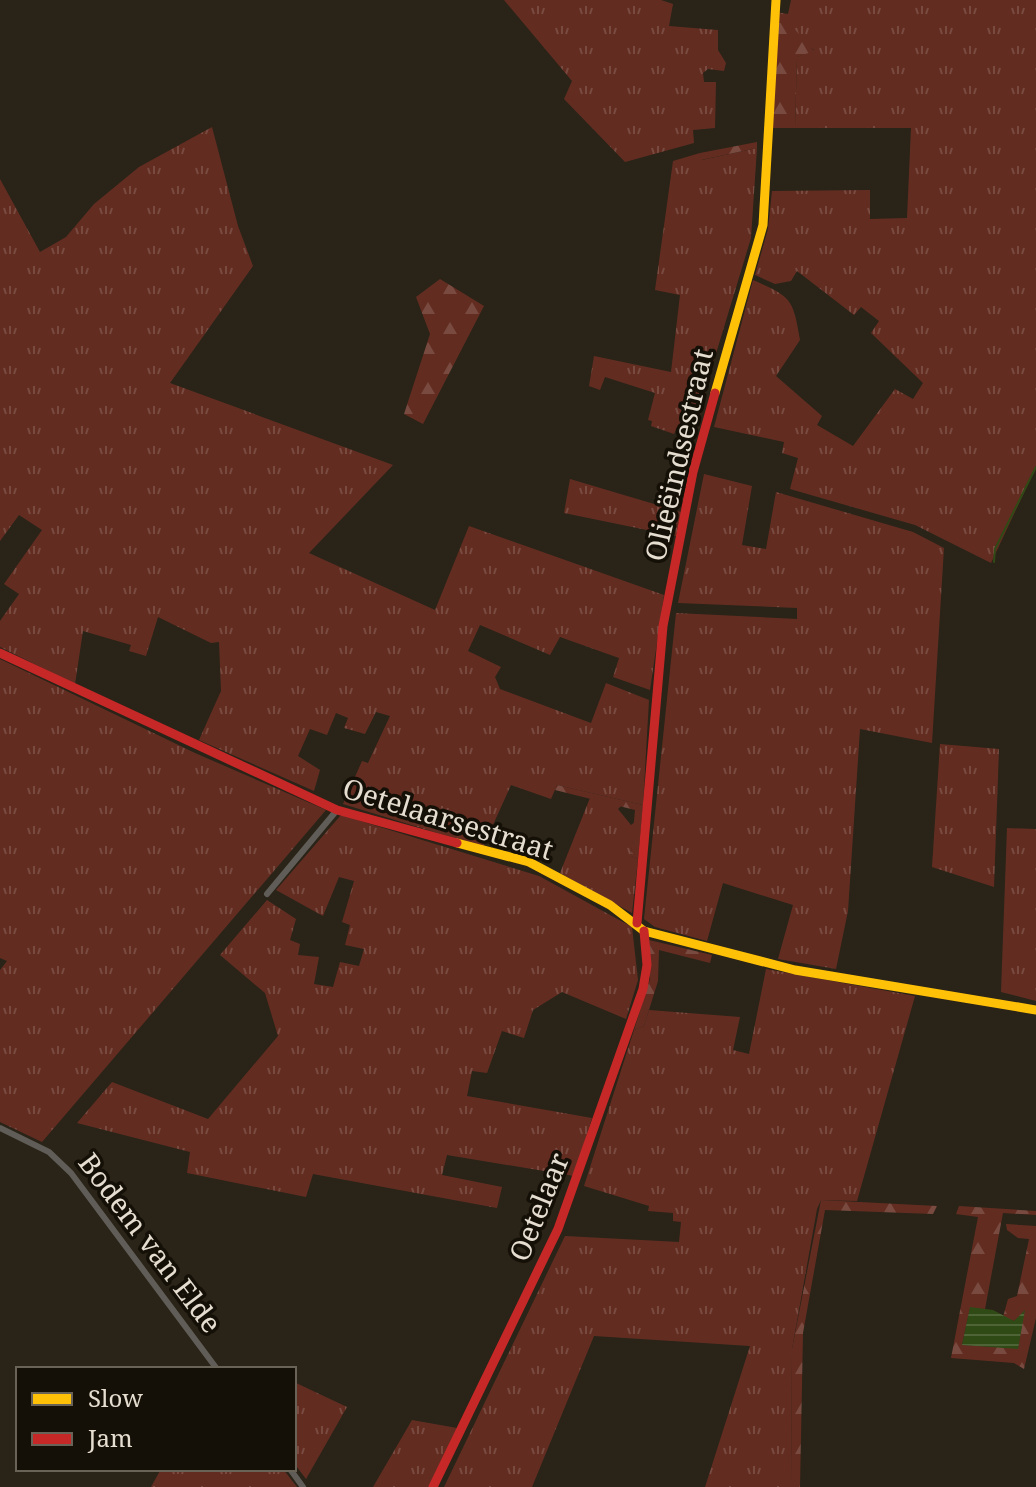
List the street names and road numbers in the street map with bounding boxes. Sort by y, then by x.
street label: Olieëindsestraat [635,345,721,565]
street label: Oetelaarsestraat [338,768,558,868]
street label: Bodem van Elde [71,1145,231,1340]
street label: Oetelaar [499,1147,577,1267]

